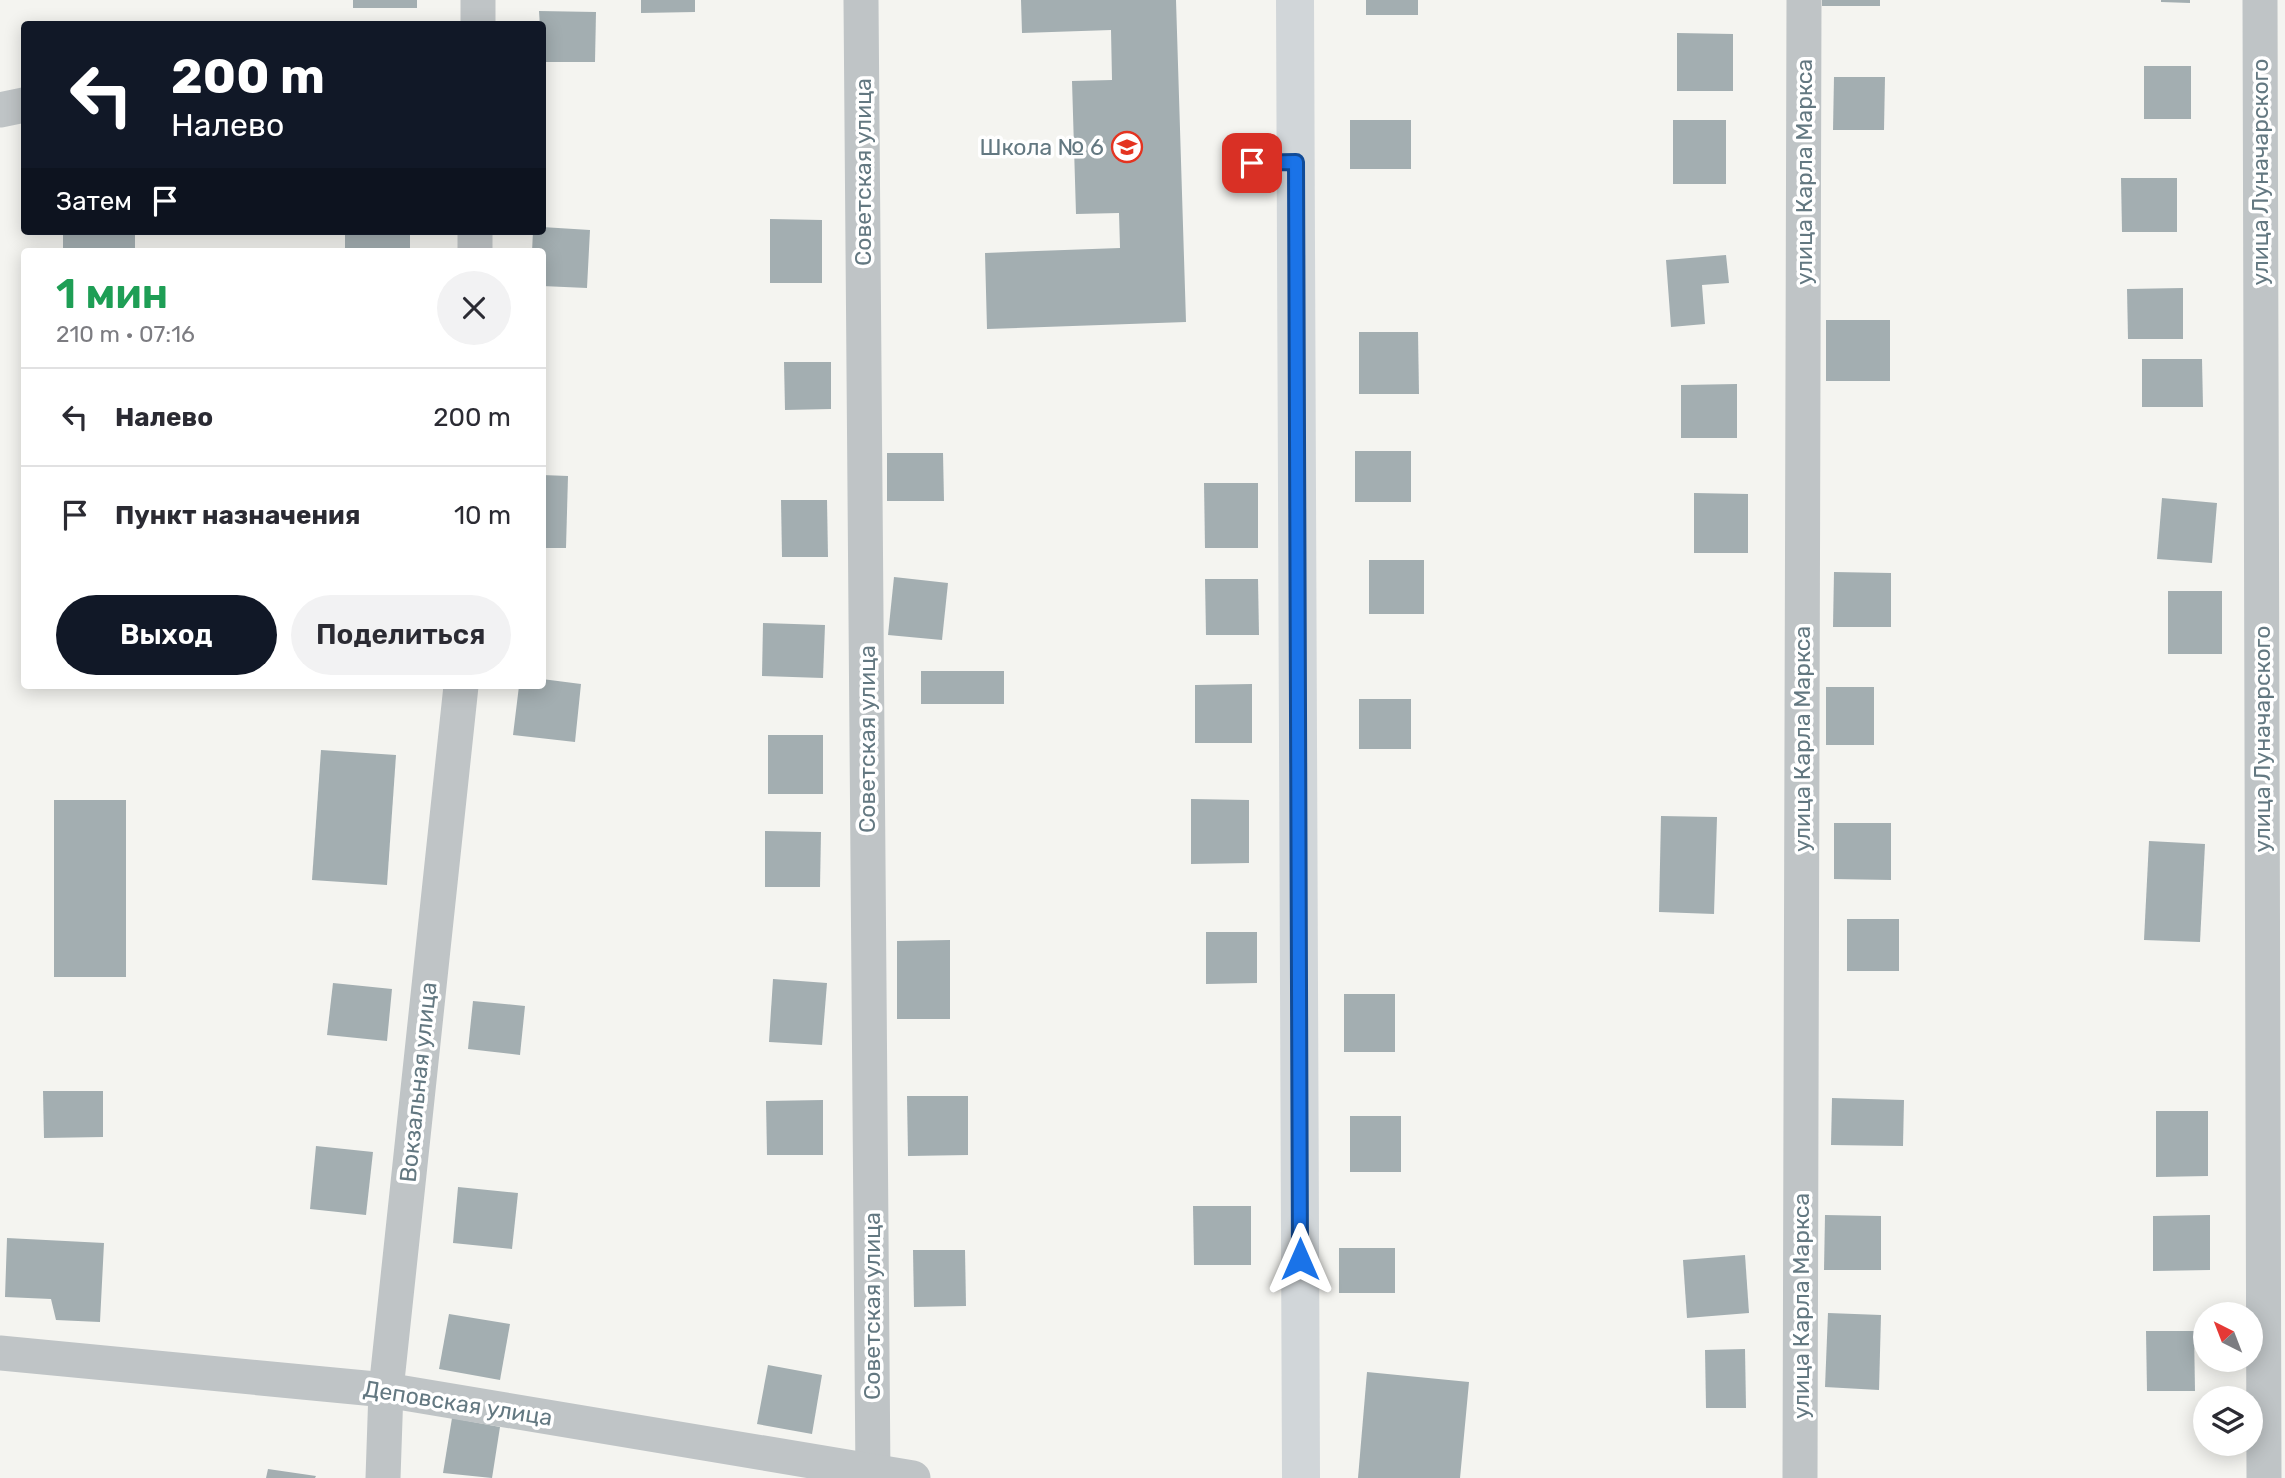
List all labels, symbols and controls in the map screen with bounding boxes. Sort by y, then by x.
text: 200 m [171,47,325,105]
icon: left [56,49,147,140]
street label: улица Карла Маркса [1790,59,1818,285]
street label: улица Луначарского [2246,59,2274,285]
street label: Советская улица [849,78,877,266]
text: Налево [171,106,284,144]
school or university icon: Школа № 6 [1110,130,1144,164]
place label: Школа № 6 [979,133,1104,161]
pin [1222,133,1282,193]
icon: arrive [1233,144,1271,182]
icon: arrive [146,182,184,220]
text: Затем [56,186,132,217]
text: 1 мин [56,269,168,319]
button: close [437,271,511,345]
text: 210 m · 07:16 [56,320,195,348]
icon: left [56,398,94,436]
text: Налево [115,402,213,433]
text: 200 m [433,402,511,433]
icon: arrive [56,496,94,534]
text: Пункт назначения [115,500,360,531]
text: 10 m [454,500,511,531]
button: Выход [56,595,277,675]
button: Поделиться [291,595,511,675]
street label: улица Карла Маркса [1788,626,1816,852]
street label: улица Луначарского [2248,626,2276,852]
street label: Советская улица [853,645,881,833]
street label: Вокзальная улица [394,980,442,1184]
street label: улица Карла Маркса [1787,1193,1815,1419]
street label: Советская улица [858,1212,886,1400]
position arrow [1263,1222,1337,1296]
north arrow [2193,1302,2263,1372]
map controls [2193,1302,2263,1456]
street label: Деповская улица [362,1374,554,1432]
button: layers [2193,1386,2263,1456]

